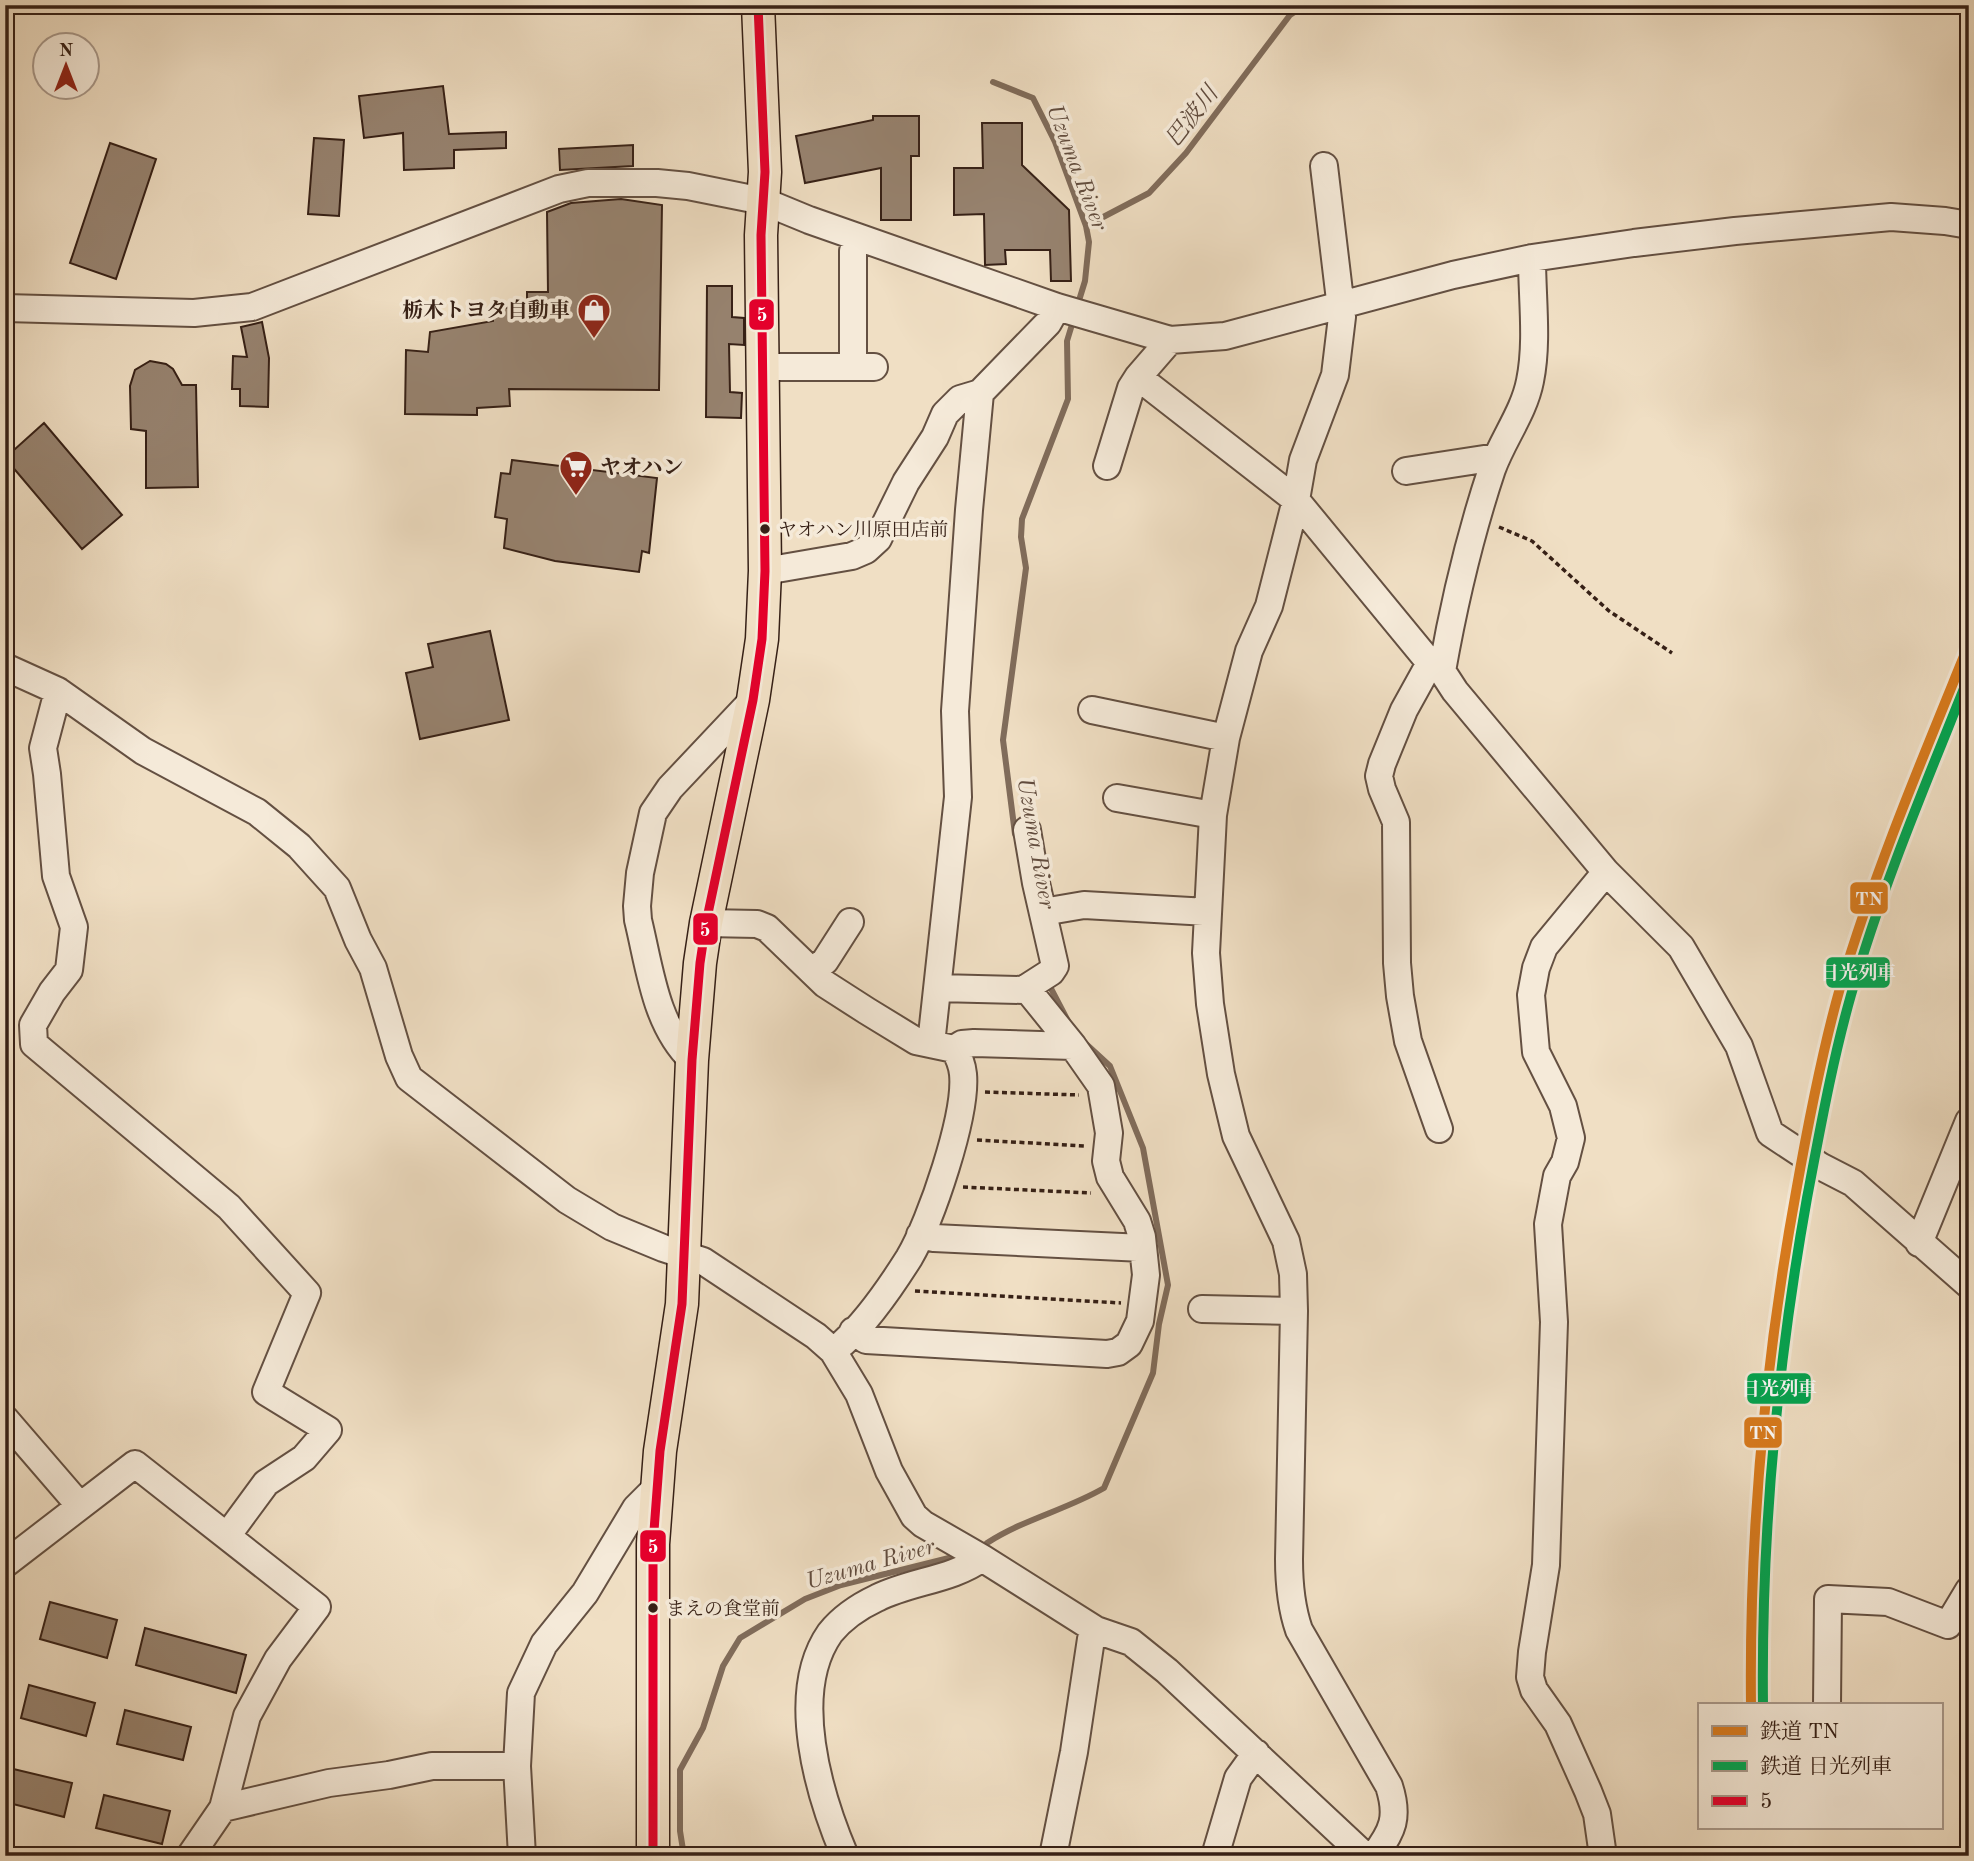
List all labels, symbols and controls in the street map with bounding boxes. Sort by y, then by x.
north arrow [32,32,102,102]
text: N [59,42,74,61]
water label: 巴波川 [1160,79,1224,151]
water label: Uzuma River [1042,101,1112,235]
shop icon: 栃木トヨタ自動車 [575,291,613,340]
line badge: 5 [748,298,775,331]
place label: 栃木トヨタ自動車 [402,299,570,322]
text: 5 [756,307,768,326]
supermarket icon: ヤオハン [557,448,595,497]
place label: ヤオハン [600,457,684,479]
place label: ヤオハン川原田店前 [778,520,949,541]
marker: ヤオハン川原田店前 [758,522,772,536]
water label: Uzuma River [1013,776,1059,912]
line badge: TN [1849,881,1889,915]
text: TN [1855,891,1884,910]
line badge: 5 [692,912,719,946]
text: 5 [699,922,711,941]
line badge: 日光列車 [1825,956,1891,989]
text: 日光列車 [1820,962,1896,984]
line badge: 日光列車 [1746,1372,1812,1405]
text: 日光列車 [1741,1378,1817,1400]
line badge: TN [1743,1416,1783,1449]
text: TN [1749,1425,1778,1444]
line badge: 5 [639,1529,667,1563]
water label: Uzuma River [803,1535,939,1594]
text: 5 [647,1539,659,1558]
place label: まえの食堂前 [666,1598,780,1620]
marker: まえの食堂前 [646,1601,660,1615]
legend [1698,1703,1942,1829]
text: 鉄道 TN [1760,1720,1839,1743]
text: 鉄道 日光列車 [1760,1755,1892,1778]
text: 5 [1760,1792,1772,1813]

